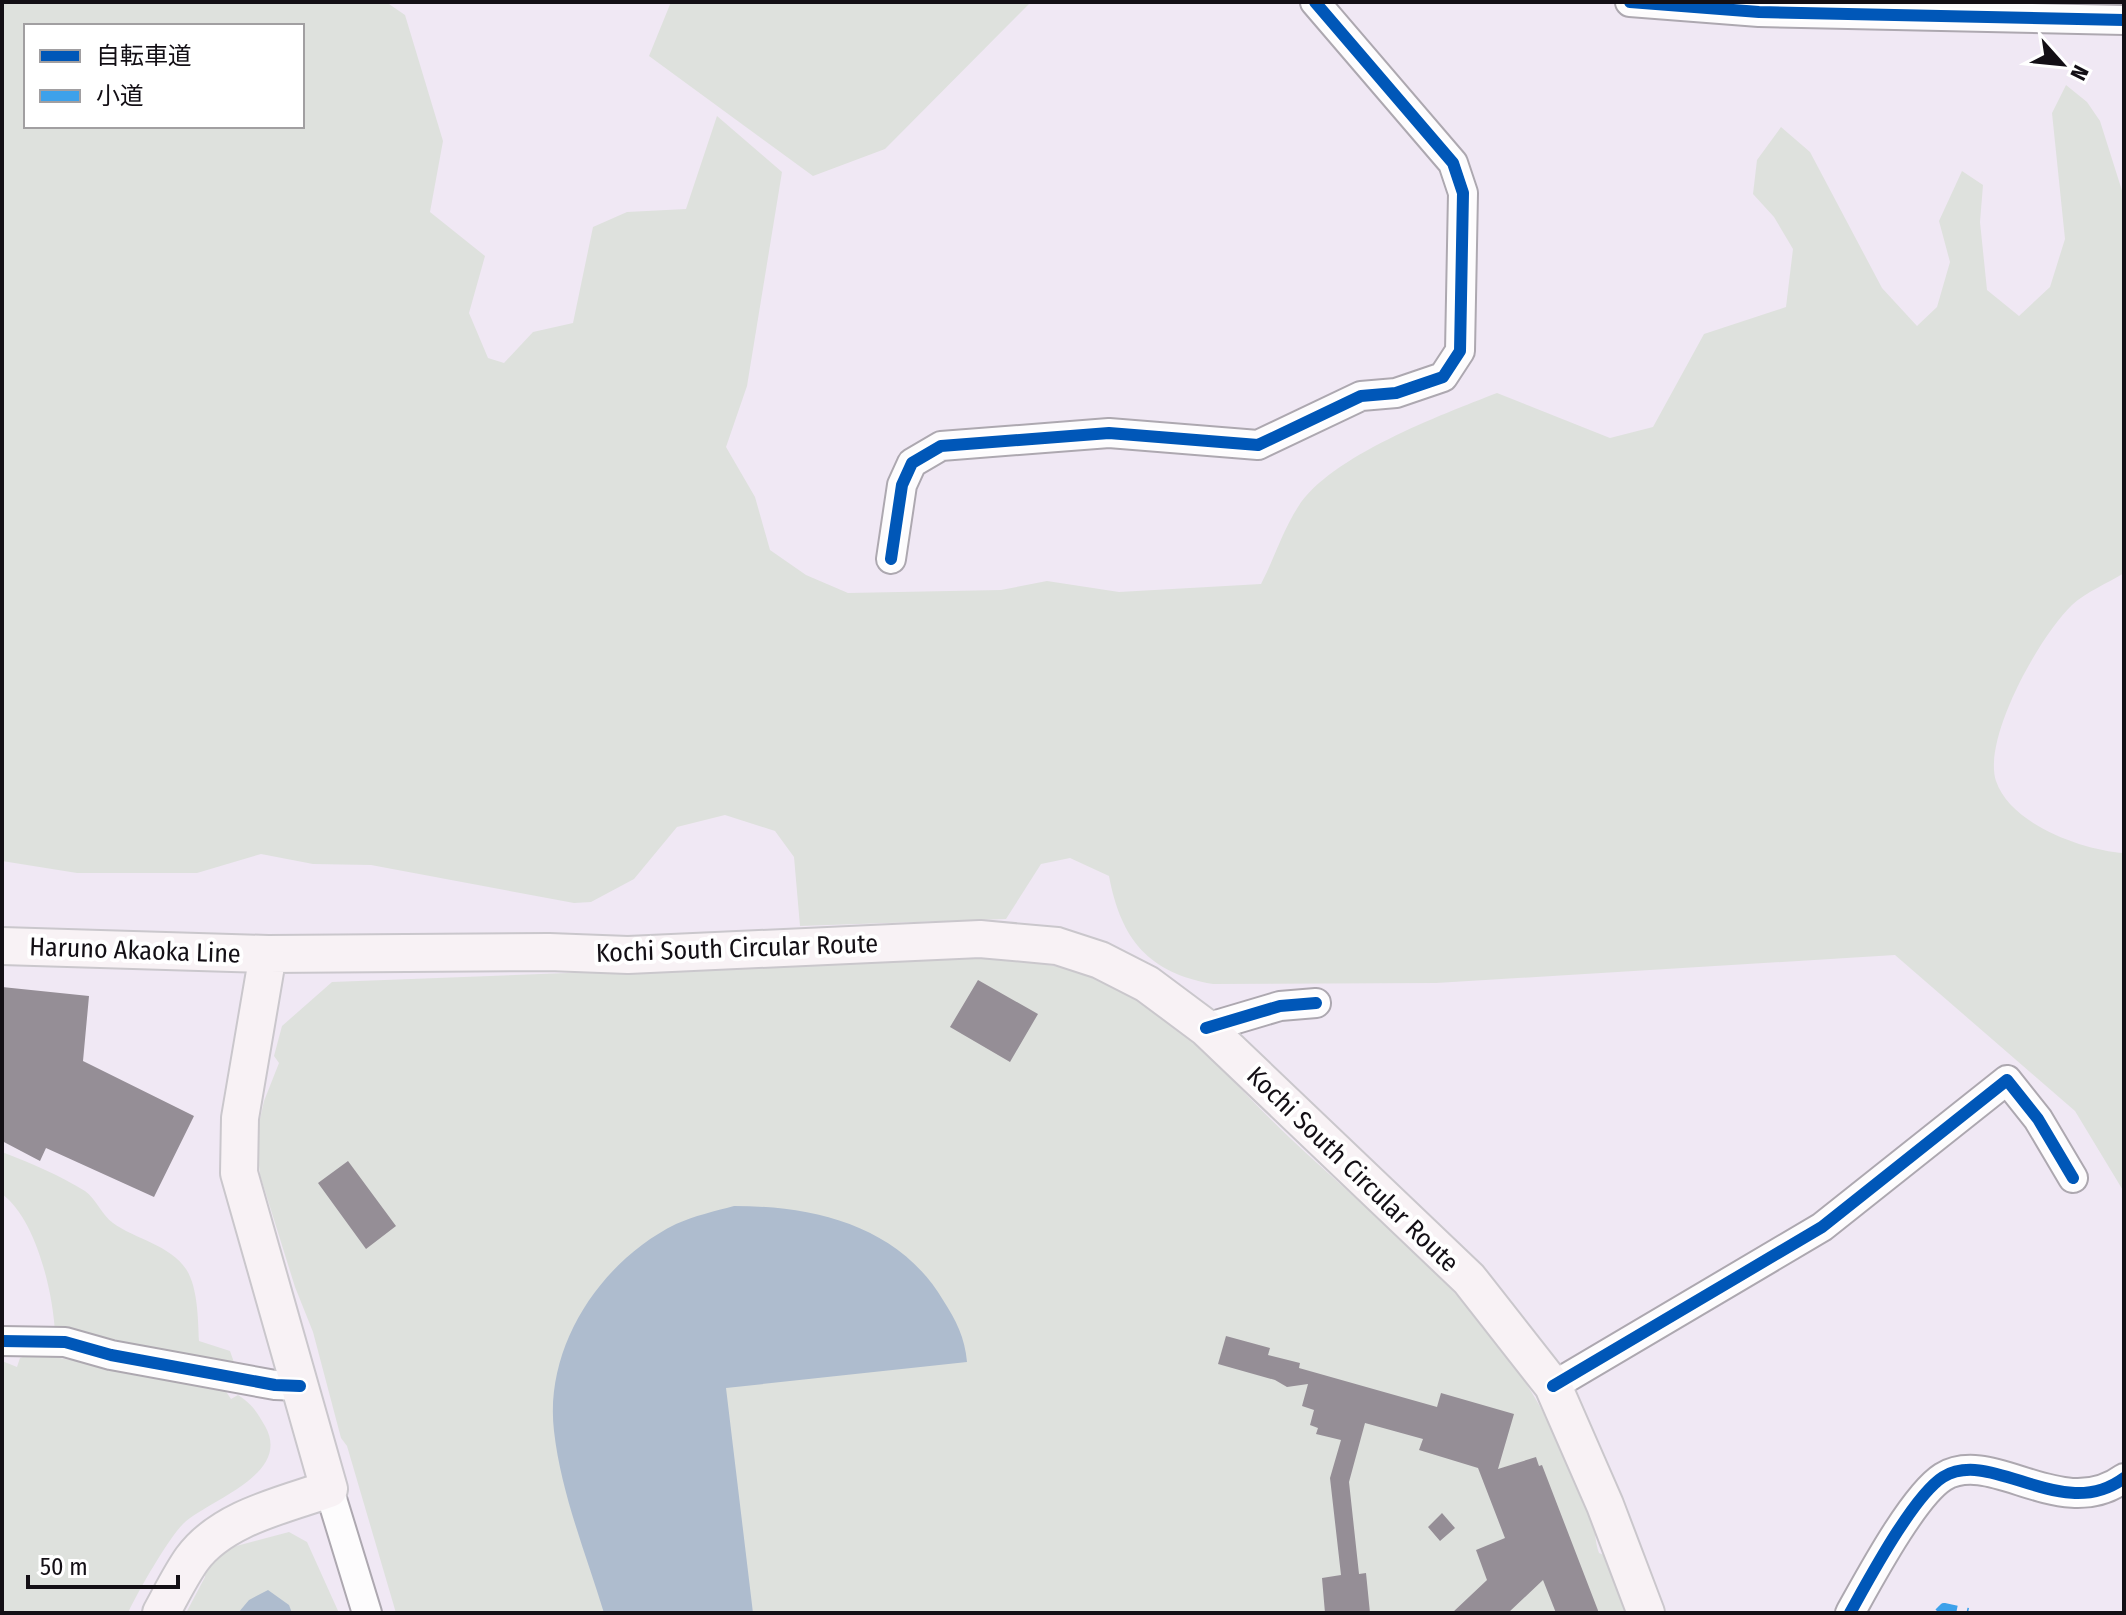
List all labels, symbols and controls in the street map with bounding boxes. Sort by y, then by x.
legend [24,24,304,128]
north arrow [2022,24,2102,104]
text: 自転車道 [96,42,192,70]
text: N [2064,61,2094,85]
text: 小道 [96,82,144,110]
street label: Kochi South Circular Route [595,928,879,969]
street label: Haruno Akaoka Line [29,931,241,970]
street label: Kochi South Circular Route [1240,1060,1465,1279]
scale bar [28,1539,178,1589]
text: 50 m [40,1553,88,1581]

